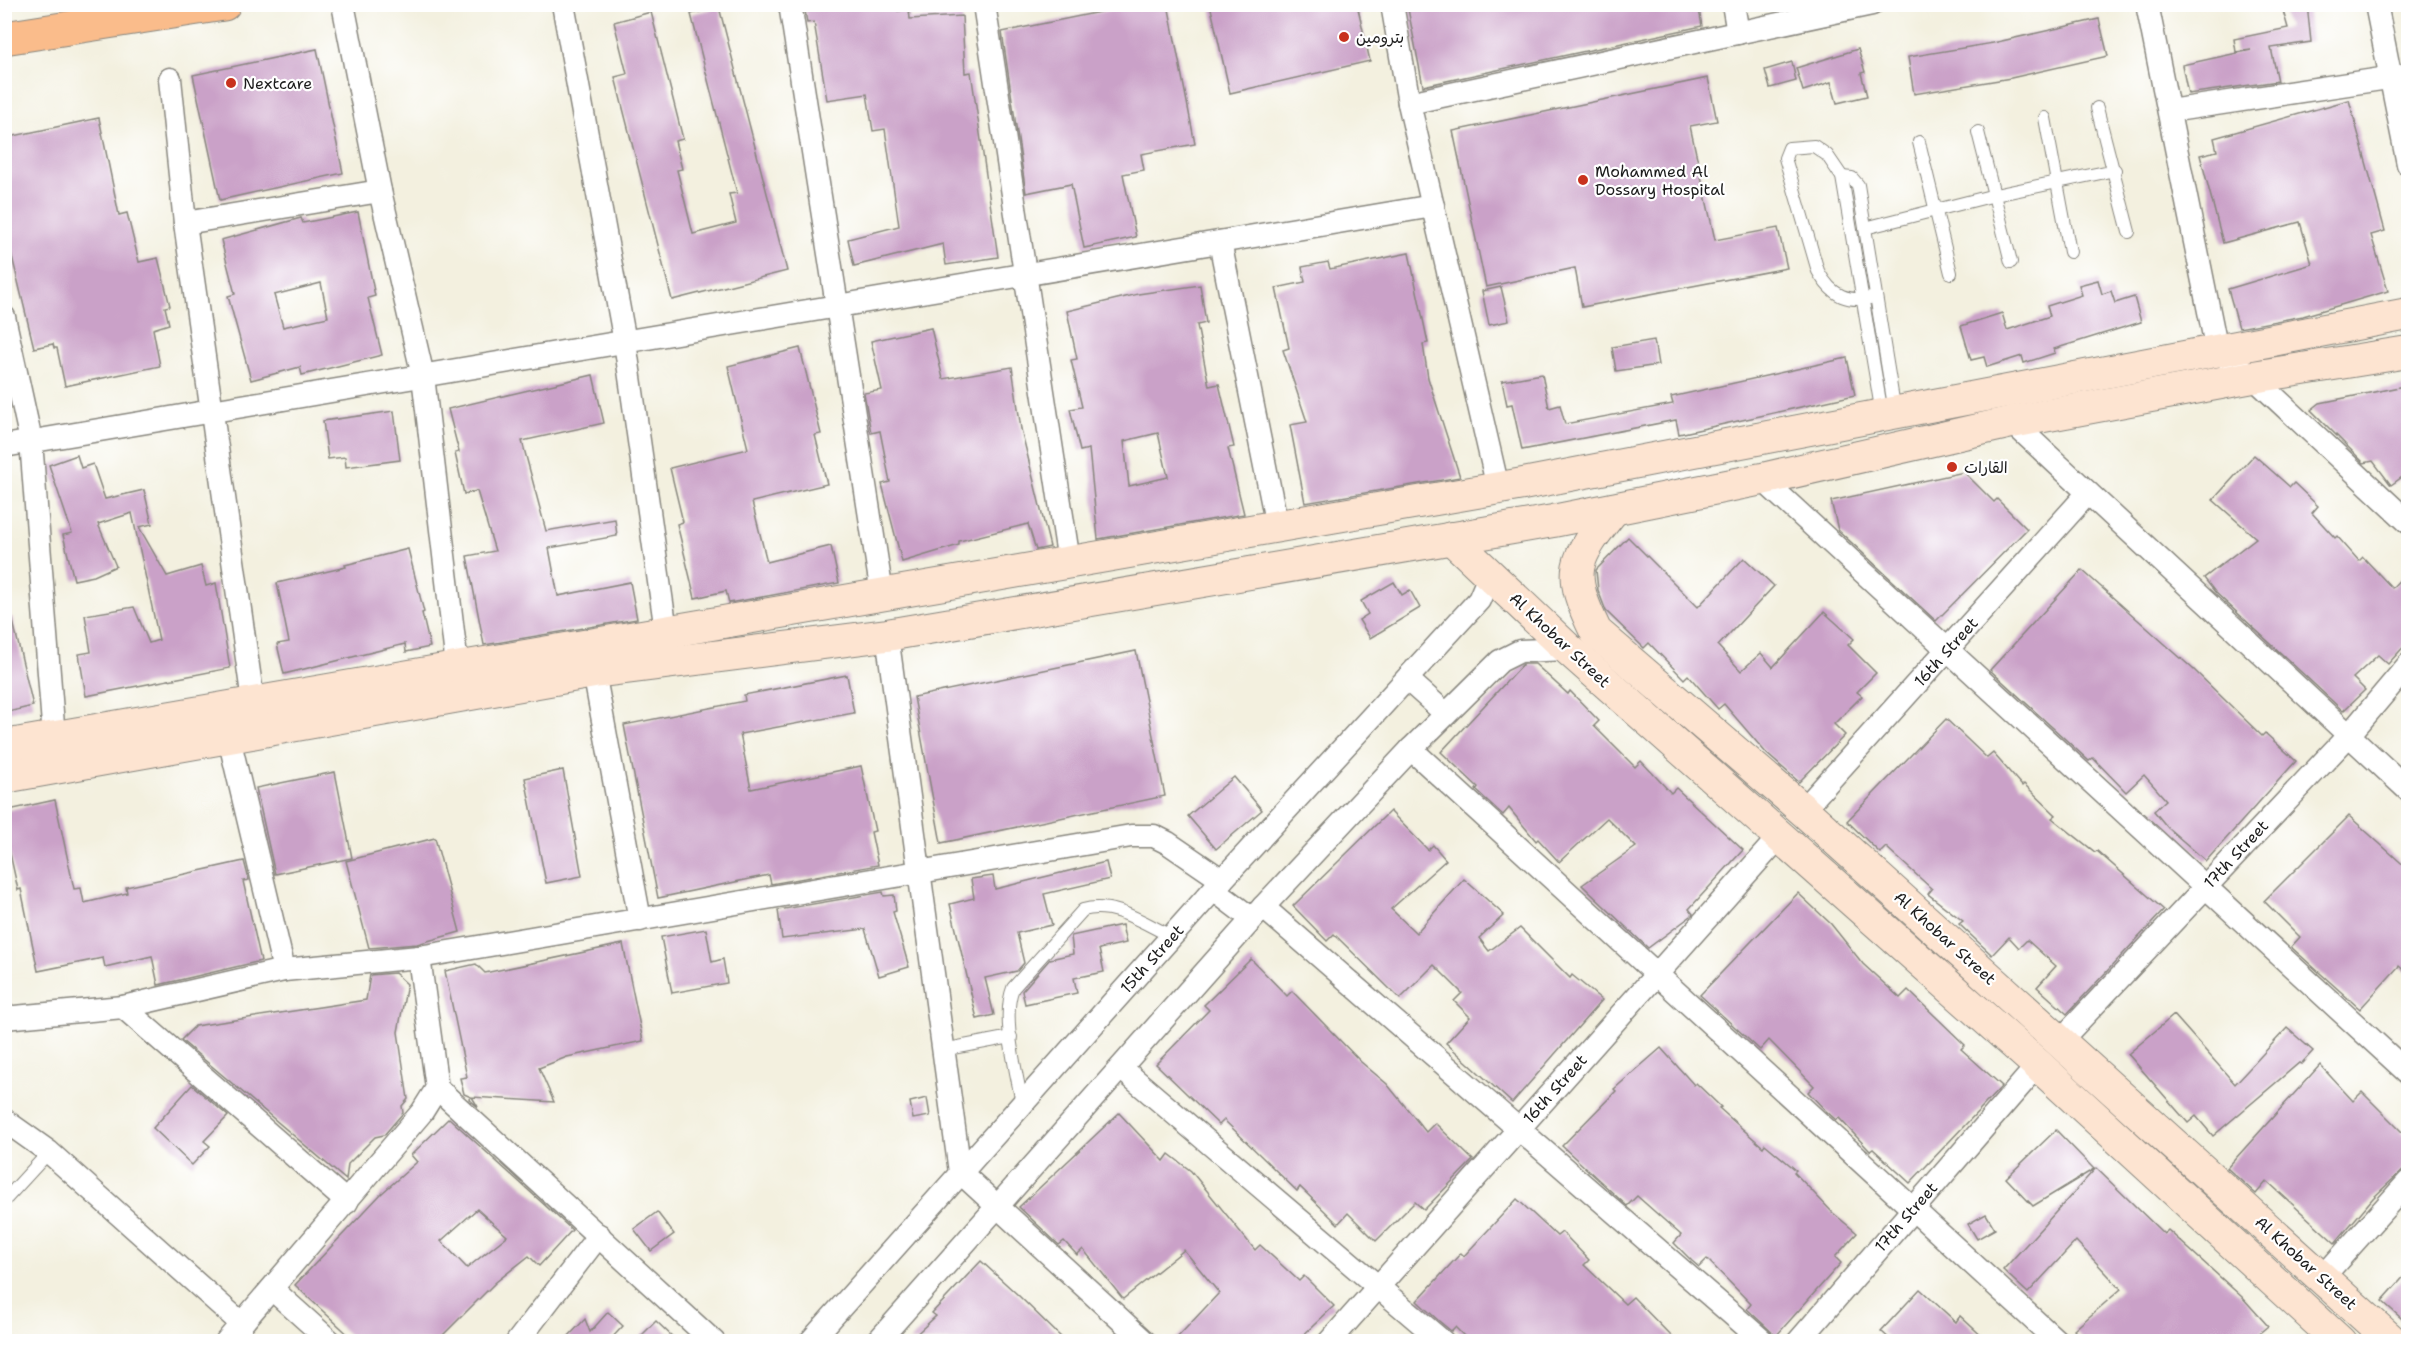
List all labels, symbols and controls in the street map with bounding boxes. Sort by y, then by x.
place label: بترومين [1356,27,1404,48]
marker: بترومين [1337,30,1351,44]
place label: Nextcare [243,73,312,94]
marker: Nextcare [224,76,238,90]
place label: Mohammed Al Dossary Hospital [1595,161,1725,200]
marker: Mohammed Al Dossary Hospital [1576,173,1590,187]
place label: القارات [1964,457,2008,478]
marker: القارات [1945,460,1959,474]
street label: Al Khobar Street [1505,588,1615,692]
street label: 16th Street [1909,613,1983,691]
street label: 17th Street [2199,815,2273,893]
street label: Al Khobar Street [1890,887,2000,989]
street label: 15th Street [1116,920,1188,998]
street label: 16th Street [1518,1050,1592,1128]
street label: 17th Street [1870,1178,1942,1256]
street label: Al Khobar Street [2251,1212,2361,1314]

